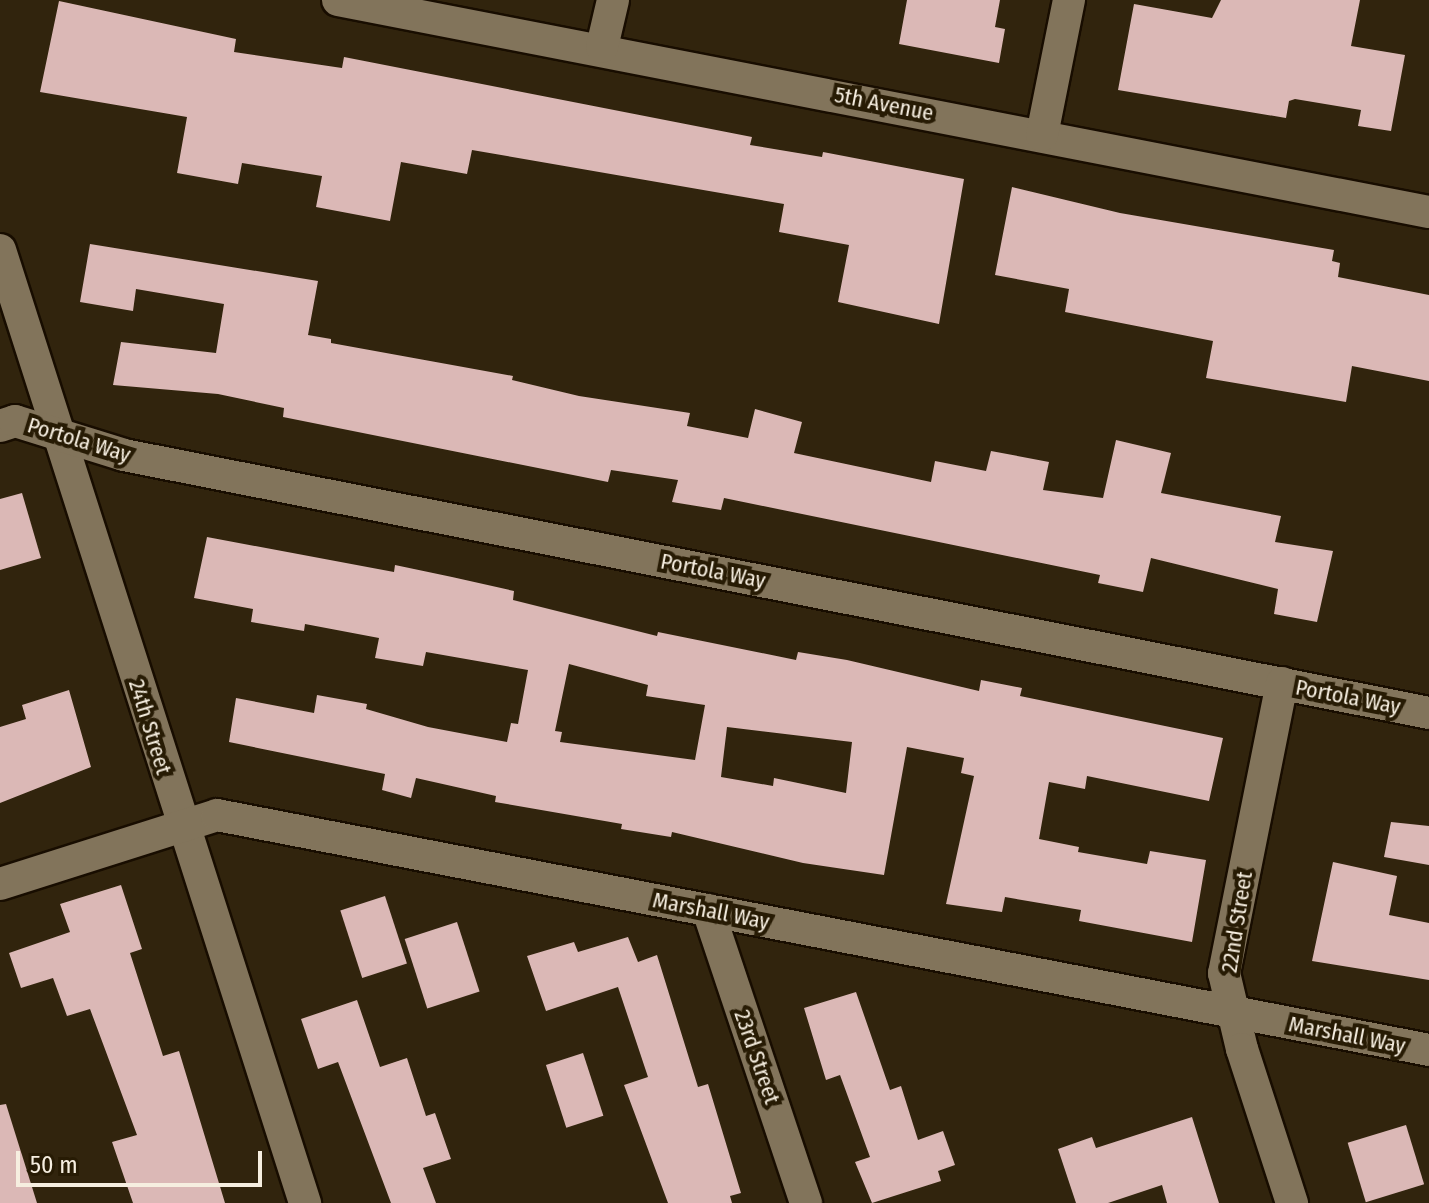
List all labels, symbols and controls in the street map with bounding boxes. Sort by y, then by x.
street label: 5th Avenue [832,82,936,126]
street label: Portola Way [24,412,134,468]
street label: Portola Way [658,548,768,594]
street label: Portola Way [1293,674,1403,720]
street label: 24th Street [123,676,177,778]
street label: 22nd Street [1216,870,1258,974]
street label: Marshall Way [650,887,772,935]
street label: 23rd Street [729,1007,785,1107]
street label: Marshall Way [1286,1011,1408,1059]
scale bar [20,1135,266,1185]
text: 50 m [30,1151,78,1179]

